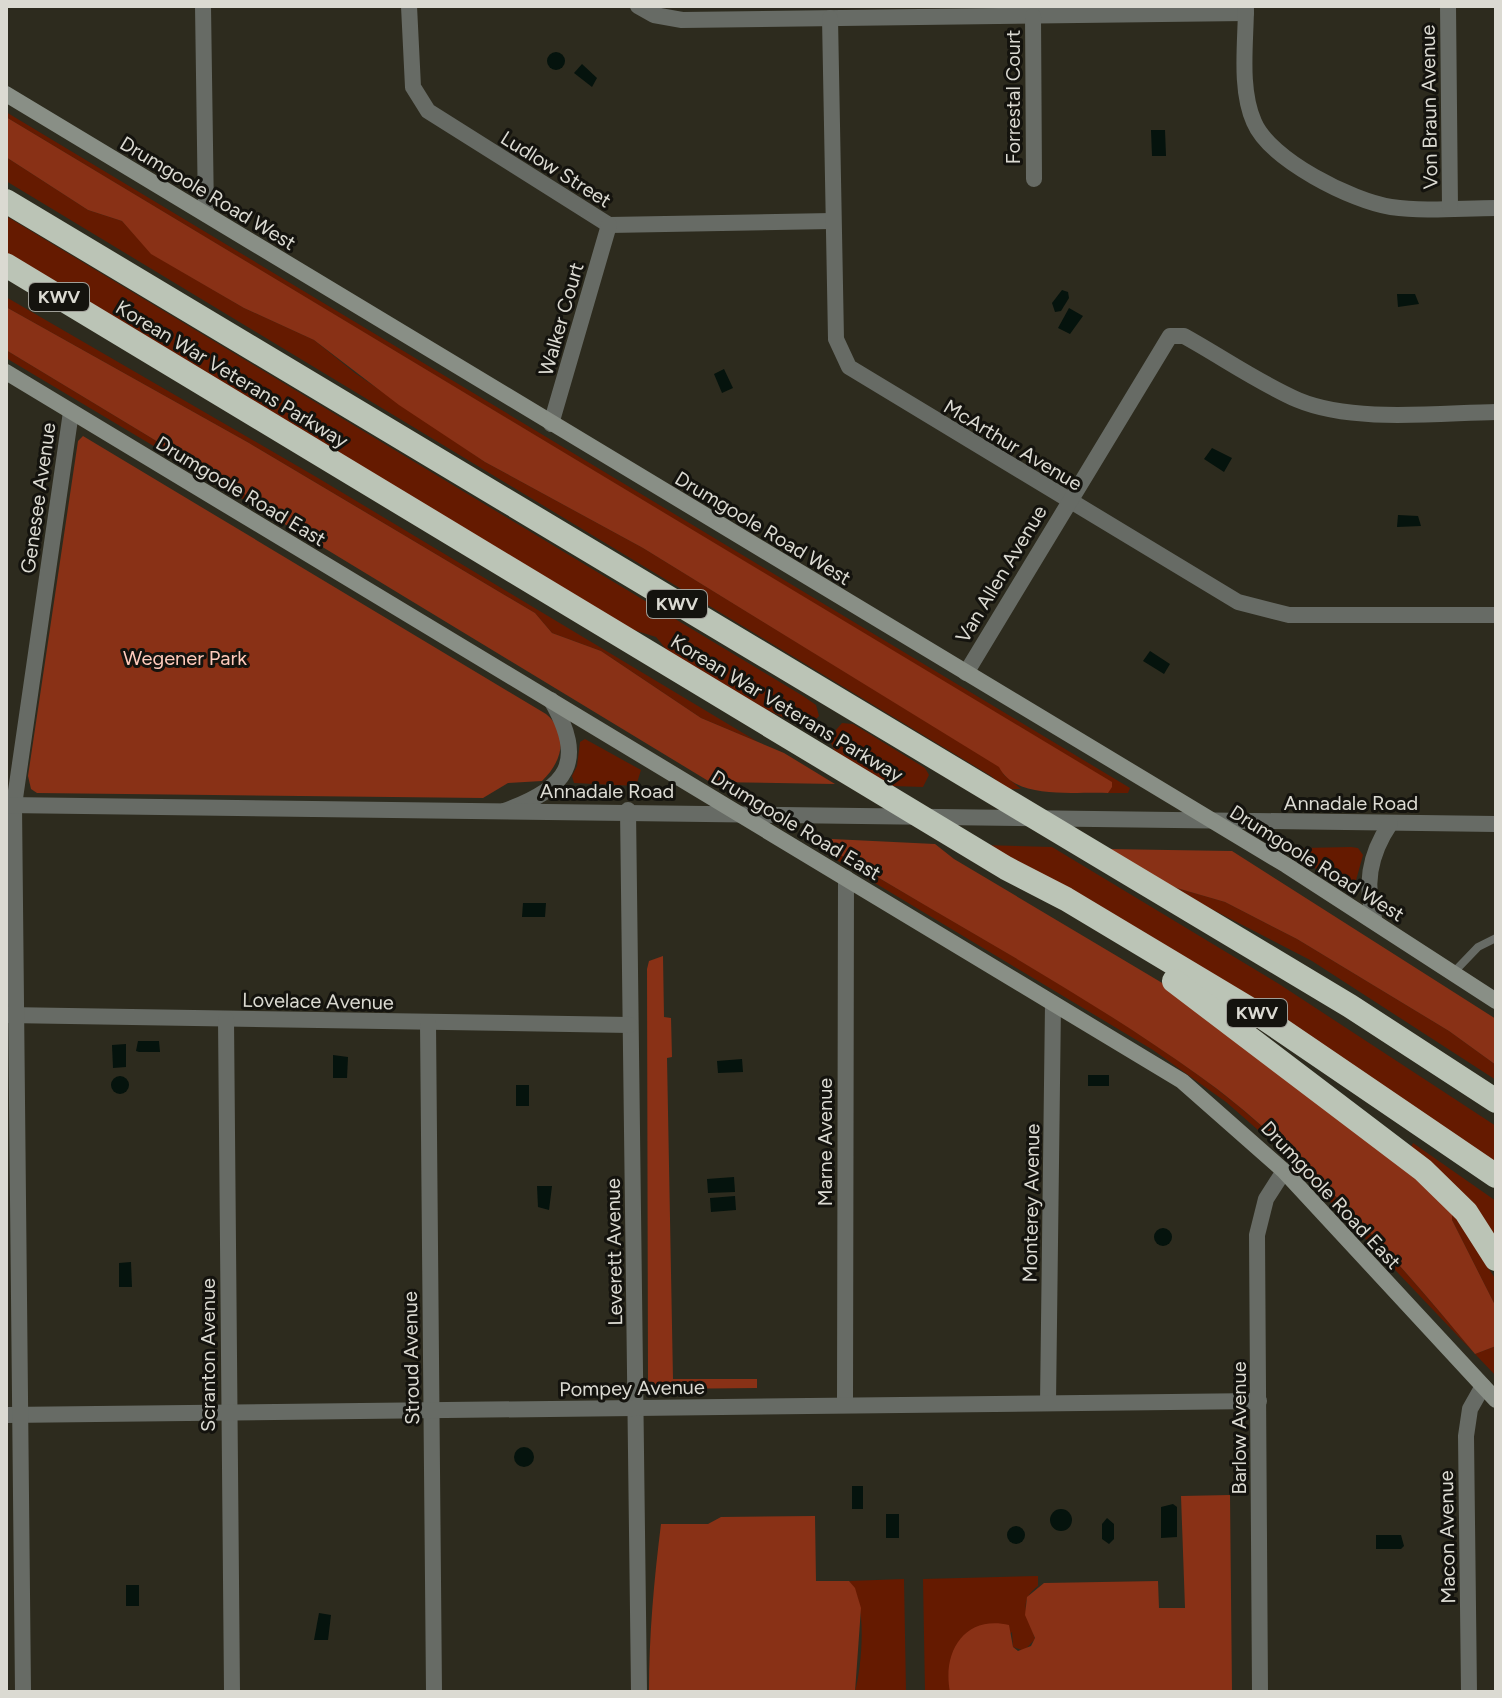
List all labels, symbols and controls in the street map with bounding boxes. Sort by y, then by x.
street label: Von Braun Avenue [1416,24,1442,190]
street label: Forrestal Court [1001,30,1025,164]
street label: Ludlow Street [496,126,616,212]
street label: Drumgoole Road West [116,131,300,255]
street label: Walker Court [533,260,589,378]
road number: KWV [29,283,89,311]
street label: Korean War Veterans Parkway [111,295,353,453]
street label: McArthur Avenue [939,394,1087,496]
street label: Genesee Avenue [16,421,60,575]
street label: Drumgoole Road East [152,431,330,551]
street label: Drumgoole Road West [671,466,855,590]
street label: Van Allen Avenue [950,501,1052,647]
road number: KWV [647,590,707,618]
street label: Korean War Veterans Parkway [666,629,908,787]
park label: Wegener Park [123,646,247,670]
street label: Drumgoole Road East [707,765,885,885]
street label: Annadale Road [540,779,674,803]
street label: Annadale Road [1284,791,1418,815]
street label: Drumgoole Road West [1225,800,1409,926]
street label: Lovelace Avenue [242,988,394,1014]
road number: KWV [1227,999,1287,1027]
street label: Marne Avenue [813,1078,837,1206]
street label: Drumgoole Road East [1256,1116,1406,1274]
street label: Monterey Avenue [1018,1123,1044,1283]
street label: Leverett Avenue [601,1178,627,1326]
street label: Scranton Avenue [196,1278,220,1432]
street label: Stroud Avenue [398,1291,424,1425]
street label: Barlow Avenue [1227,1361,1251,1495]
street label: Pompey Avenue [559,1375,705,1401]
street label: Macon Avenue [1434,1470,1460,1604]

